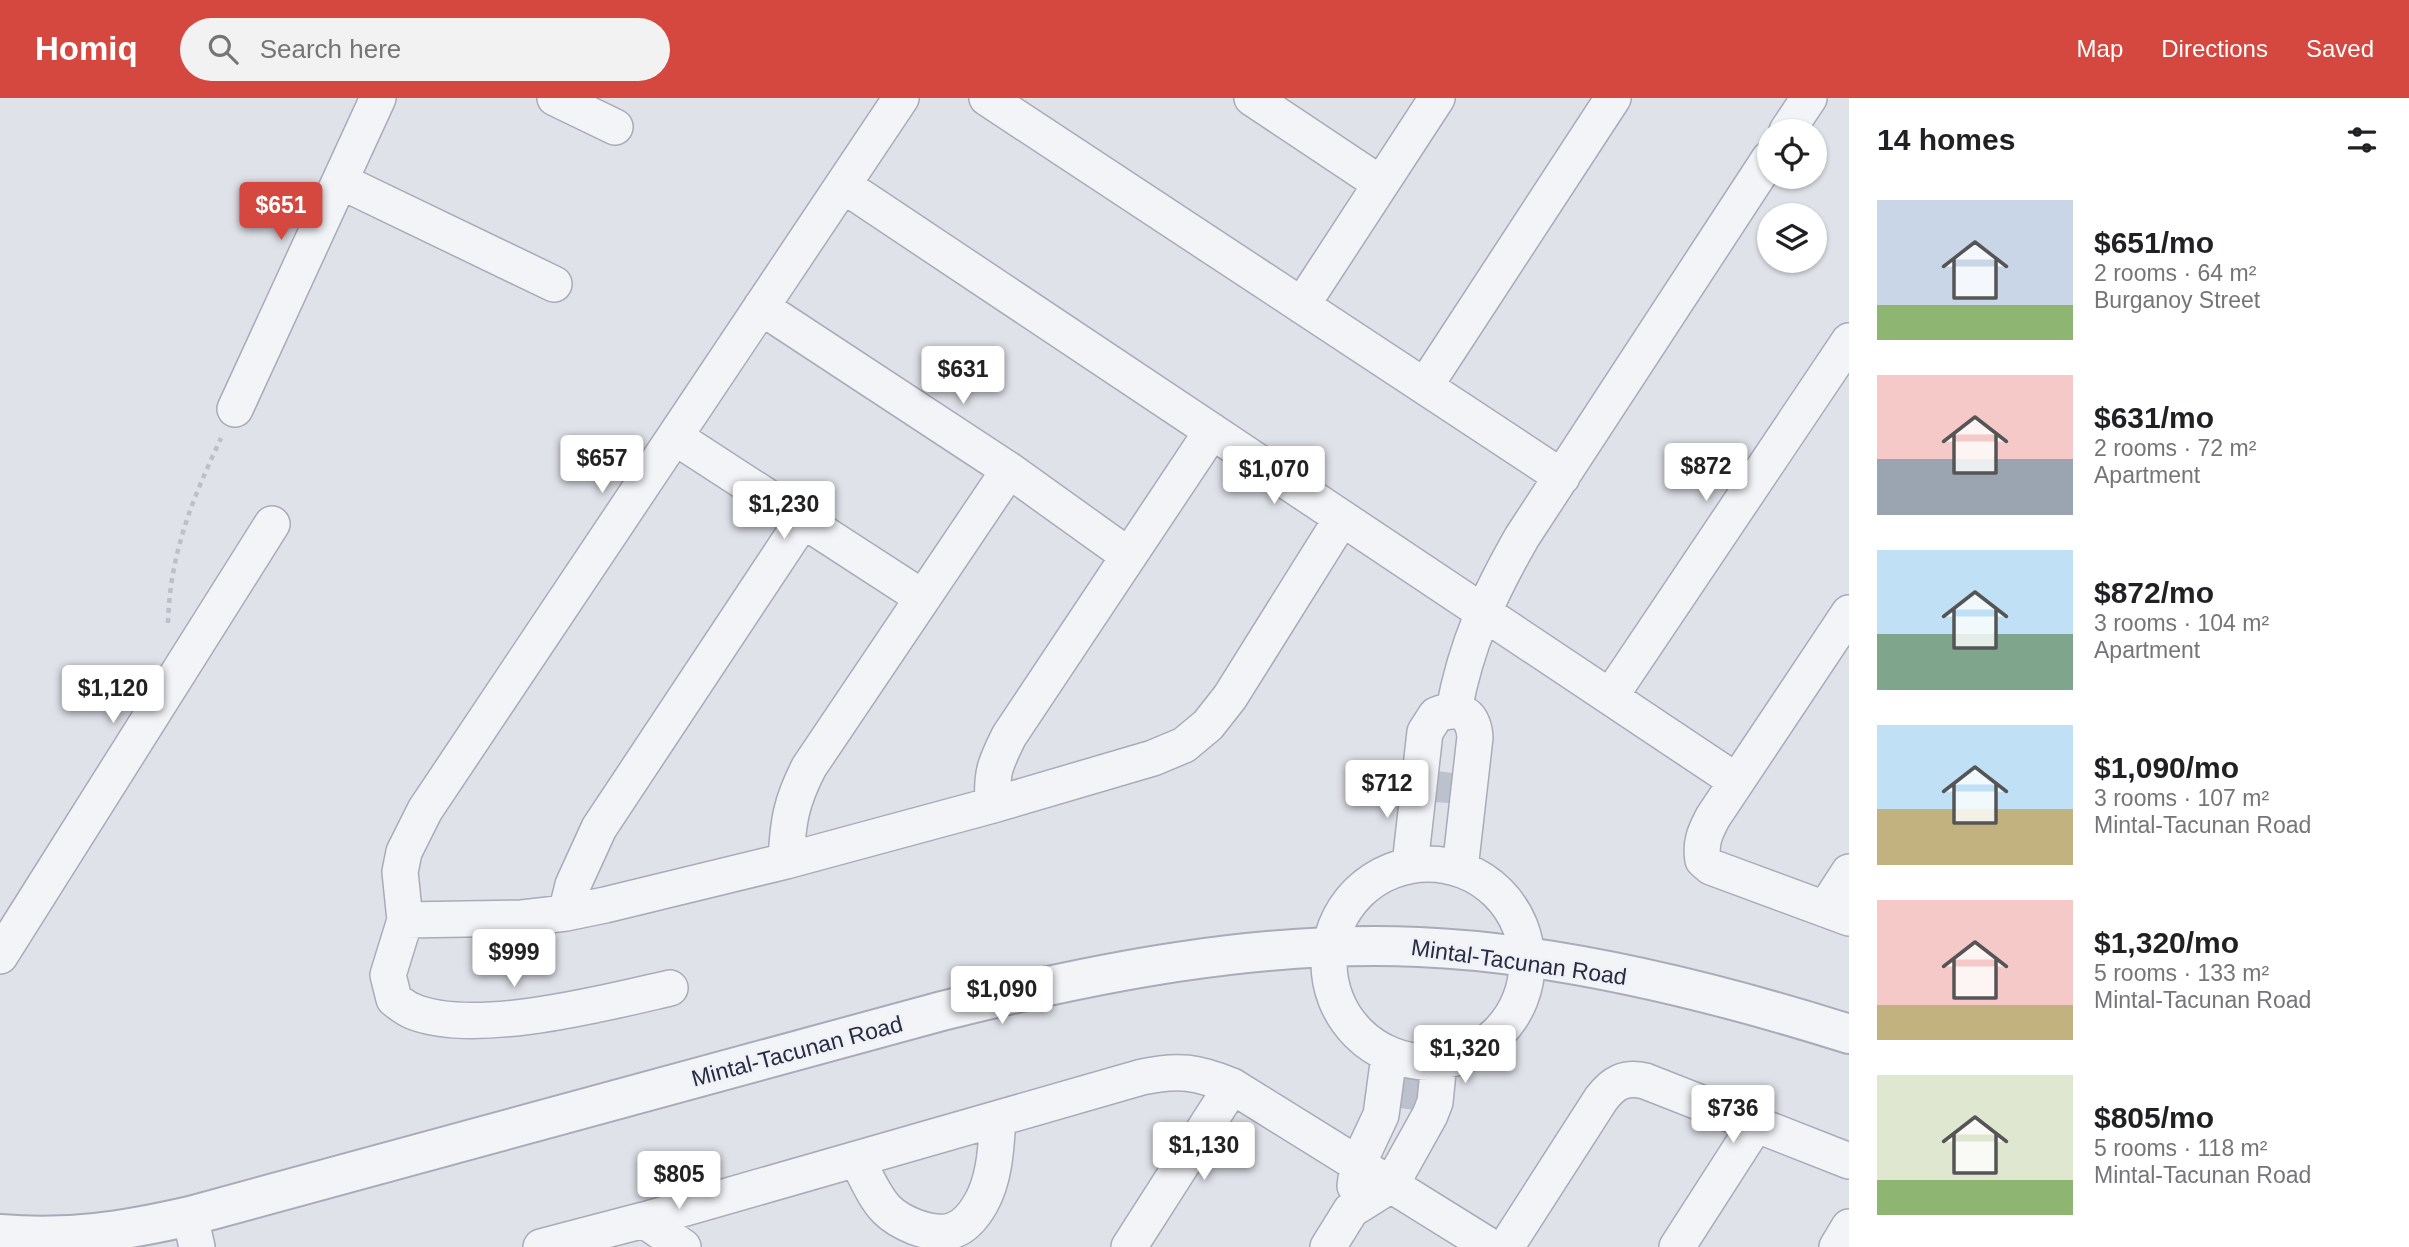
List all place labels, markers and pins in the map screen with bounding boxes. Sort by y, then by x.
pin: $651 [240,183,322,242]
pin: $631 [922,346,1004,406]
pin: $657 [561,436,643,495]
pin: $872 [1665,444,1747,503]
pin: $1,070 [1217,446,1331,506]
pin: $1,230 [727,482,841,541]
pin: $1,120 [56,666,170,725]
pin: $712 [1346,760,1428,820]
pin: $999 [473,930,555,989]
pin: $1,090 [945,967,1059,1026]
pin: $1,320 [1408,1026,1522,1085]
pin: $736 [1692,1086,1774,1145]
pin: $1,130 [1147,1122,1261,1182]
pin: $805 [638,1152,720,1211]

